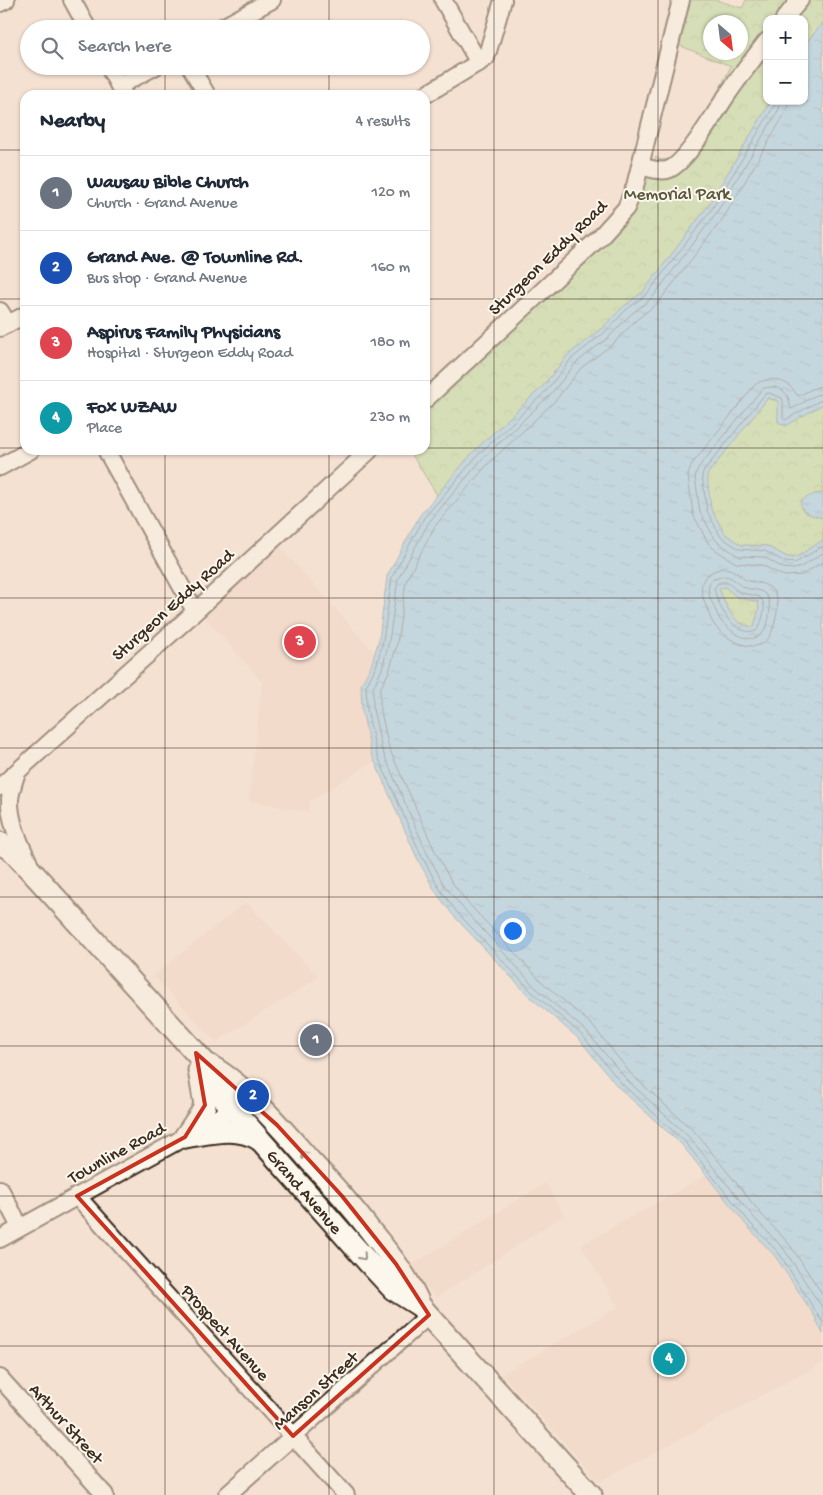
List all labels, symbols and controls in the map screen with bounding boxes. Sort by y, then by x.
north arrow [703,15,748,60]
map controls [763,15,808,105]
button: + [763,15,808,60]
search box [20,20,430,75]
icon: search [38,34,66,62]
text: Search here [78,36,172,59]
button: − [763,60,808,105]
text: Nearby [40,110,105,135]
text: 4 results [355,113,410,132]
text: Wausau Bible Church [87,172,249,195]
text: 1 [53,184,59,203]
text: 120 m [371,184,410,203]
park label: Memorial Park [624,185,732,206]
text: Church · Grand Avenue [87,195,238,214]
street label: Sturgeon Eddy Road [485,196,614,321]
text: Grand Ave. @ Townline Rd. [87,247,304,270]
text: 2 [52,259,60,278]
text: 160 m [371,259,410,278]
text: Bus stop · Grand Avenue [87,270,247,289]
text: Aspirus Family Physicians [87,322,280,345]
text: 3 [52,334,60,353]
text: 180 m [371,334,410,353]
text: Hospital · Sturgeon Eddy Road [87,345,293,364]
text: Fox WZAW [87,397,177,420]
text: 4 [52,409,60,428]
text: 230 m [370,409,410,428]
text: Place [87,420,122,439]
street label: Sturgeon Eddy Road [108,545,240,666]
pin: 3 [284,623,316,661]
your location [500,918,526,944]
pin: 1 [300,1021,332,1059]
pin: 2 [237,1077,269,1115]
street label: Townline Road [64,1118,171,1190]
street label: Grand Avenue [261,1146,346,1240]
one-way arrow [301,1151,310,1160]
one-way arrow [357,1251,366,1260]
street label: Prospect Avenue [175,1280,273,1387]
pin: 4 [653,1340,685,1378]
street label: Manson Street [270,1347,365,1436]
street label: Arthur Street [24,1380,108,1470]

